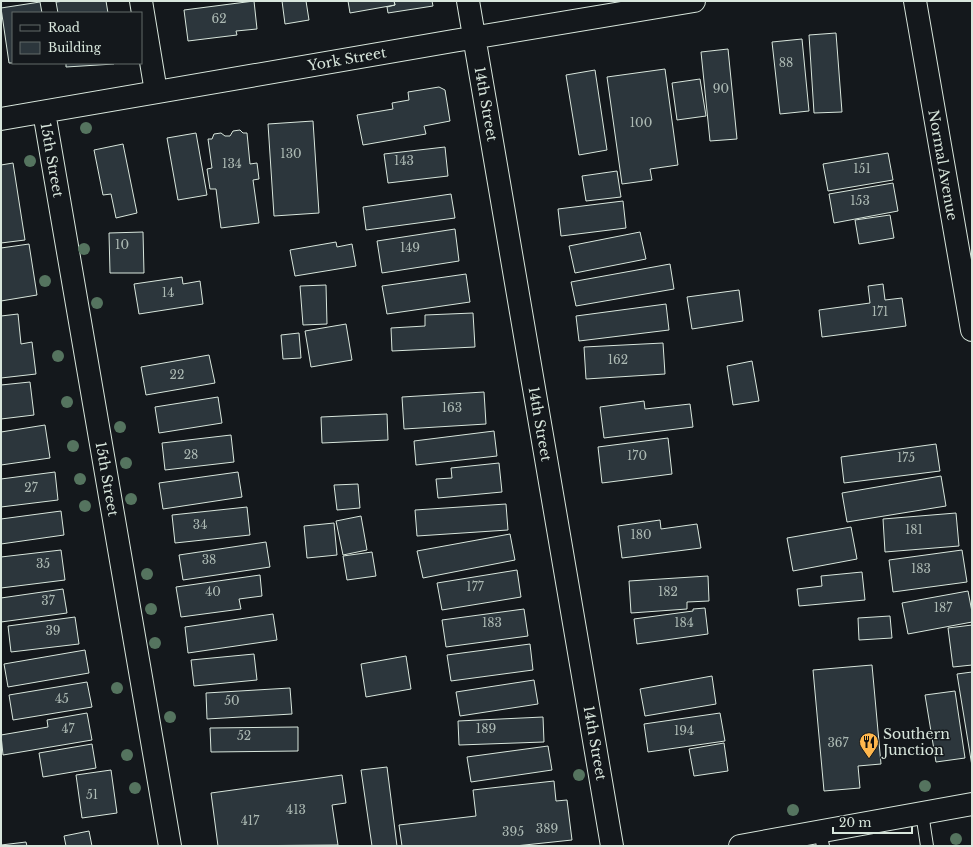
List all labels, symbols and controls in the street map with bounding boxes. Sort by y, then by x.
house number: 62 [211,11,227,26]
legend [12,12,142,64]
text: Road [48,20,80,35]
text: Building [48,40,102,55]
street label: York Street [305,43,388,75]
house number: 88 [779,55,793,70]
street label: 14th Street [471,65,502,143]
house number: 90 [713,81,729,96]
street label: Normal Avenue [924,108,962,222]
house number: 100 [630,115,652,130]
street label: 15th Street [37,121,68,199]
house number: 130 [280,146,302,161]
house number: 143 [394,153,414,168]
house number: 134 [222,156,242,171]
house number: 151 [853,161,871,176]
house number: 153 [850,193,870,208]
house number: 10 [115,237,129,252]
house number: 149 [400,240,420,255]
house number: 14 [162,285,174,300]
house number: 171 [872,304,888,319]
house number: 162 [608,352,628,367]
house number: 22 [170,367,184,382]
street label: 14th Street [525,385,556,463]
house number: 163 [442,400,462,415]
street label: 15th Street [92,440,123,518]
house number: 28 [184,447,198,462]
house number: 170 [627,448,647,463]
house number: 175 [897,450,915,465]
house number: 27 [24,480,39,495]
house number: 34 [193,517,207,532]
house number: 181 [905,522,923,537]
house number: 180 [630,527,652,542]
house number: 38 [202,552,216,567]
house number: 35 [36,556,50,571]
house number: 183 [911,561,931,576]
house number: 177 [466,579,485,594]
house number: 40 [205,584,221,599]
house number: 182 [658,584,678,599]
house number: 37 [41,593,56,608]
house number: 187 [934,600,953,615]
house number: 183 [482,615,502,630]
house number: 184 [674,615,694,630]
house number: 39 [45,623,61,638]
house number: 45 [55,691,69,706]
house number: 50 [224,693,240,708]
street label: 14th Street [580,704,611,782]
house number: 47 [61,721,75,736]
house number: 189 [476,721,496,736]
house number: 194 [674,723,694,738]
place label: Southern Junction [881,725,950,759]
house number: 52 [237,728,251,743]
restaurant icon: Southern Junction [858,731,880,759]
house number: 367 [827,735,850,750]
house number: 51 [86,787,98,802]
house number: 413 [286,802,306,817]
scale bar [833,809,912,835]
house number: 417 [241,813,260,828]
text: 20 m [839,815,871,830]
house number: 389 [536,821,558,836]
house number: 395 [502,824,524,839]

